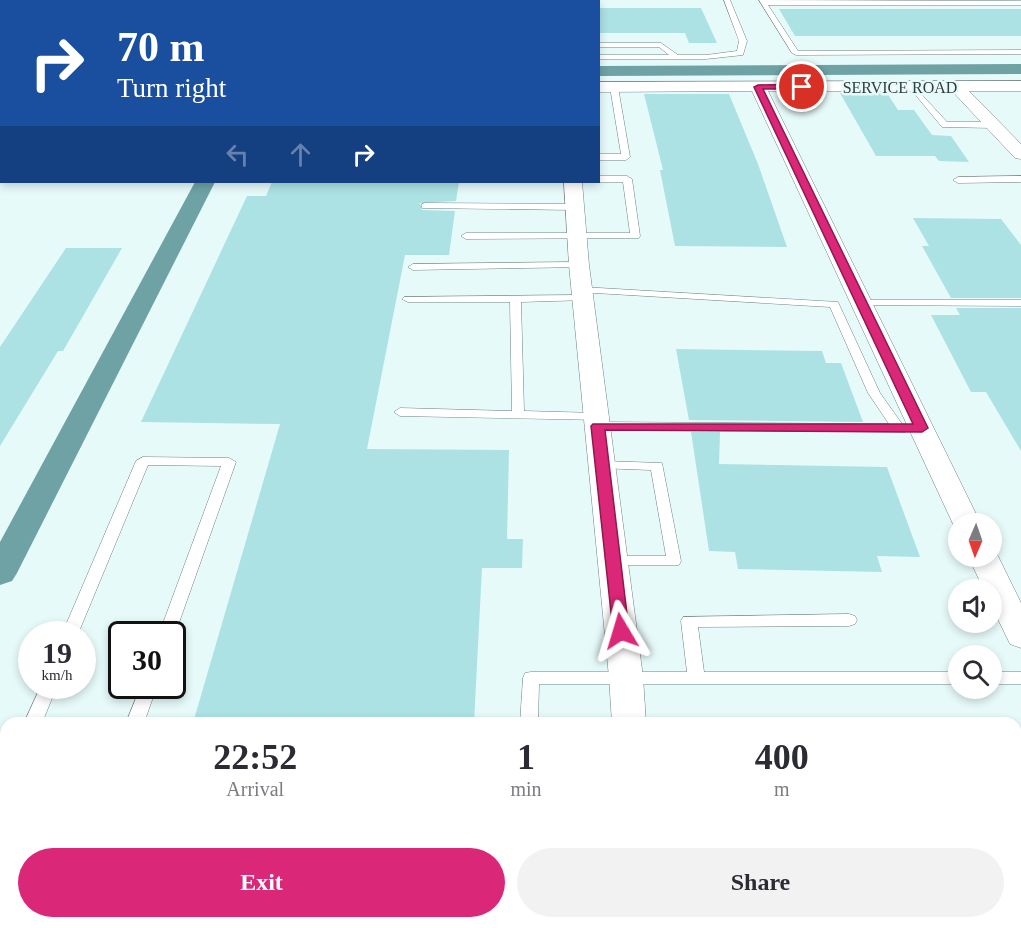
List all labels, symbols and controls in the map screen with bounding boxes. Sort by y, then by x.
icon: right [18,24,96,102]
text: 70 m [117,24,205,70]
pin [776,61,827,112]
icon: arrive [785,70,818,103]
text: Turn right [117,73,226,103]
street label: SERVICE ROAD [843,79,957,96]
icon: left [221,138,254,171]
icon: ahead [284,138,317,171]
icon: right [347,138,380,171]
north arrow [948,513,1002,567]
map controls [948,513,1002,699]
button: sound [948,579,1002,633]
position arrow [589,599,653,663]
speed limit sign: 30 [108,621,186,699]
text: 19 [42,636,72,669]
button: search [948,645,1002,699]
text: km/h [42,667,72,683]
text: 22:52 [213,737,297,777]
text: 1 [517,737,535,777]
text: 400 [755,737,809,777]
text: Arrival [226,778,284,800]
text: min [510,778,542,800]
text: m [774,778,790,800]
button: Exit [18,848,505,917]
button: Share [517,848,1004,917]

